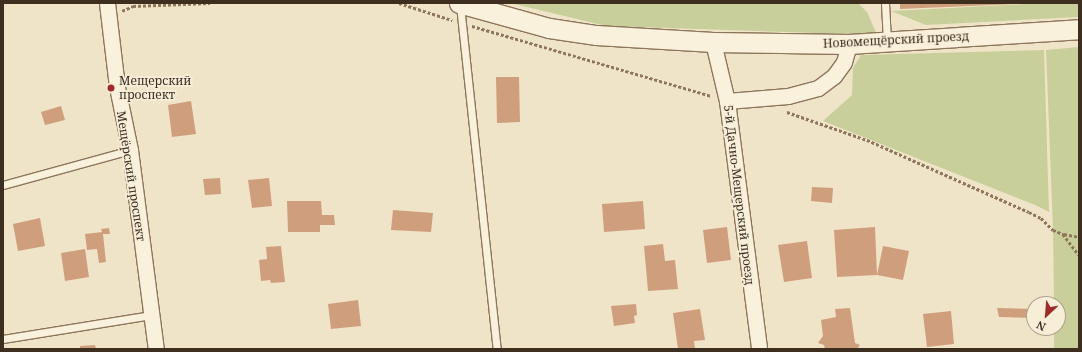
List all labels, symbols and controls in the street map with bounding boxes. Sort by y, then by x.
street label: Новомещёрский проезд [823,29,969,51]
place label: Мещерский проспект [119,74,191,102]
marker: Мещерский проспект [106,83,116,93]
street label: 5-й Дачно-Мещерский проезд [721,104,757,286]
street label: Мещёрский проспект [114,110,148,242]
north arrow [1026,296,1066,336]
text: N [1034,318,1048,335]

